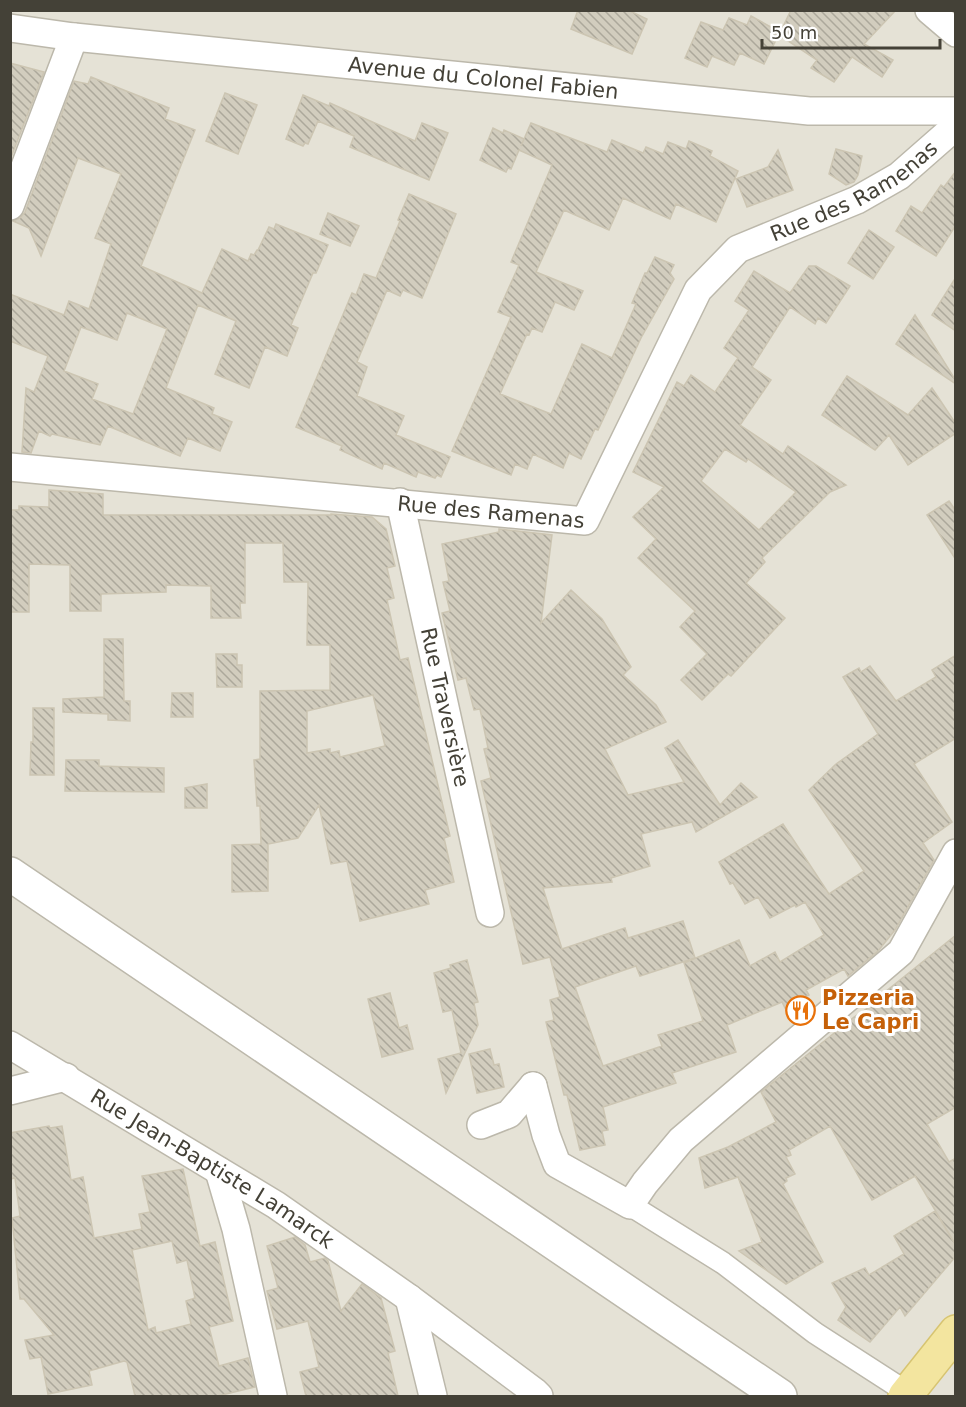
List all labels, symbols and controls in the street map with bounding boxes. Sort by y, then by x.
scale bar [762,12,940,50]
text: 50 m [771,22,817,43]
street label: Avenue du Colonel Fabien [347,53,620,104]
street label: Rue des Ramenas [767,136,942,246]
street label: Rue des Ramenas [396,491,586,533]
street label: Rue Traversière [416,625,474,789]
place label: Pizzeria Le Capri [822,986,919,1034]
restaurant icon: Pizzeria Le Capri [785,994,817,1026]
street label: Rue Jean-Baptiste Lamarck [86,1084,339,1254]

